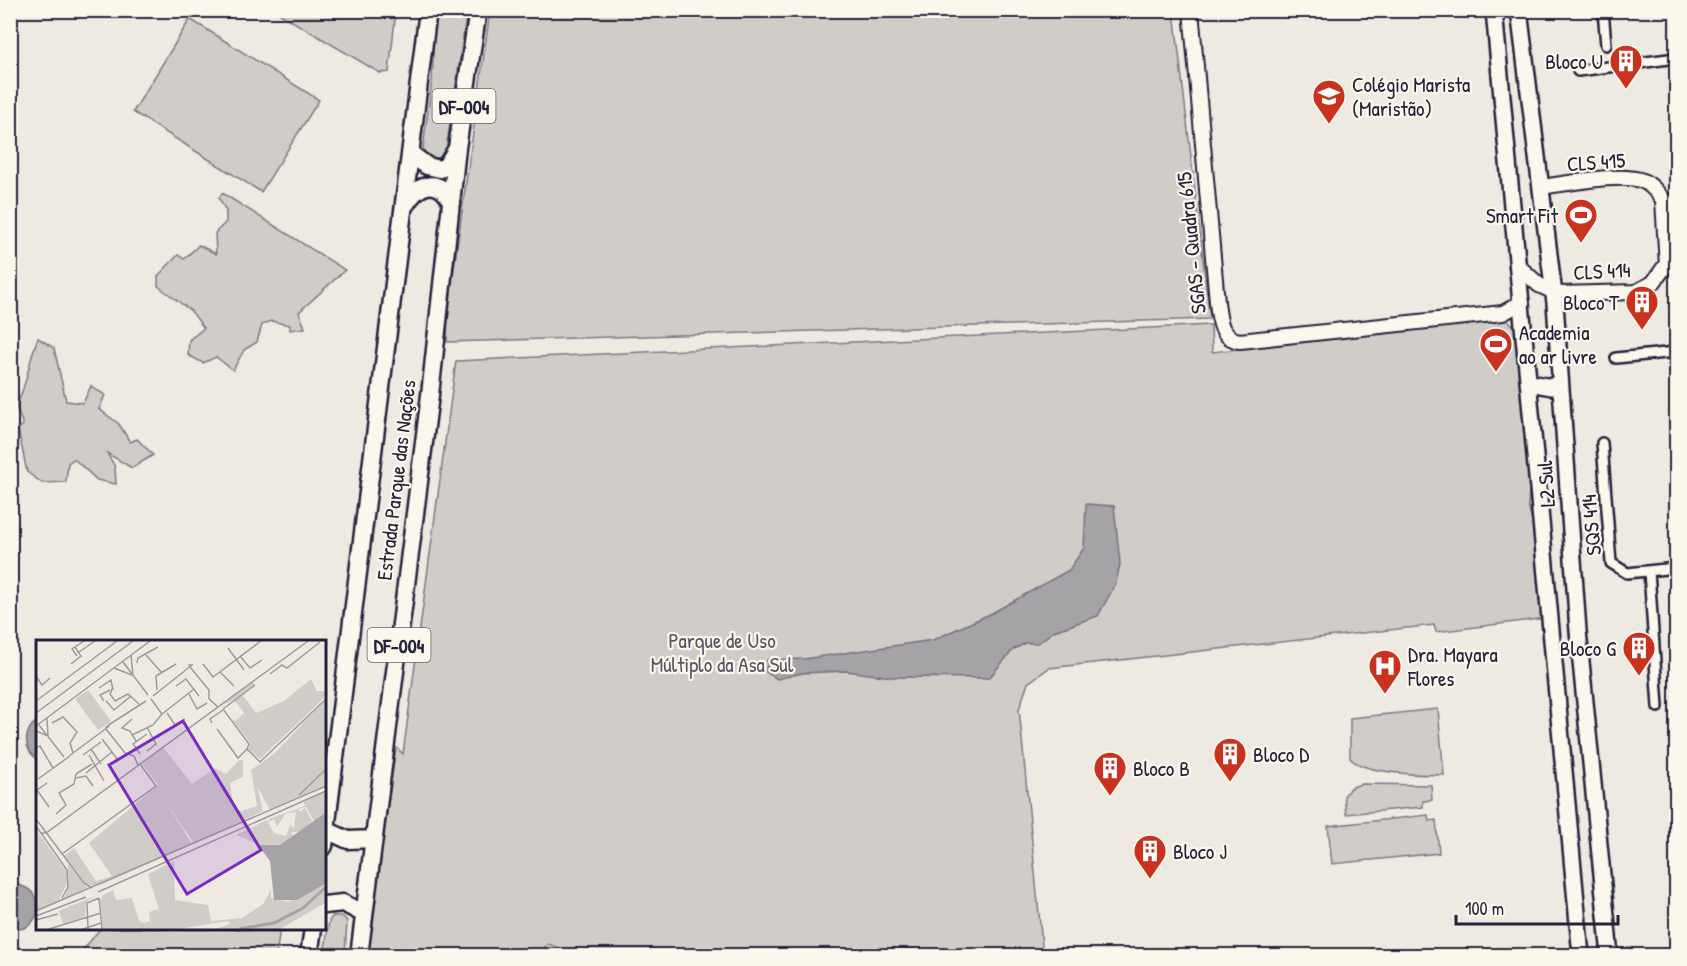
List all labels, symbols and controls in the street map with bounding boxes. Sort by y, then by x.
building icon: Bloco U [1608,43,1644,90]
place label: Bloco U [1545,47,1603,76]
place label: Colégio Marista (Maristão) [1352,70,1470,123]
school or university icon: Colégio Marista (Maristão) [1311,78,1347,125]
road number: DF-004 [432,89,496,123]
street label: CLS 415 [1566,145,1626,178]
street label: SGAS - Quadra 615 [1169,171,1213,315]
sports icon: Smart Fit [1563,197,1599,244]
place label: Smart Fit [1486,201,1559,230]
street label: CLS 414 [1573,255,1631,287]
building icon: Bloco T [1624,284,1660,331]
place label: Bloco T [1563,288,1620,317]
place label: Academia ao ar livre [1519,318,1597,371]
sports icon: Academia ao ar livre [1478,326,1514,373]
street label: Estrada Parque das Nações [369,378,423,582]
street label: L2 Sul [1530,460,1562,508]
street label: SQS 414 [1574,493,1608,557]
park label: Parque de Uso Múltiplo da Asa Sul [651,626,794,679]
road number: DF-004 [368,628,430,662]
building icon: Bloco G [1621,630,1657,677]
place label: Bloco G [1560,634,1616,663]
inset map [36,640,326,930]
place label: Dra. Mayara Flores [1407,640,1498,693]
hospital icon: Dra. Mayara Flores [1367,648,1403,695]
building icon: Bloco D [1212,736,1248,783]
place label: Bloco D [1253,740,1309,769]
building icon: Bloco B [1092,750,1128,797]
place label: Bloco B [1133,754,1190,783]
building icon: Bloco J [1132,833,1168,880]
place label: Bloco J [1173,837,1227,866]
scale bar [1456,888,1618,926]
text: 100 m [1465,896,1504,921]

